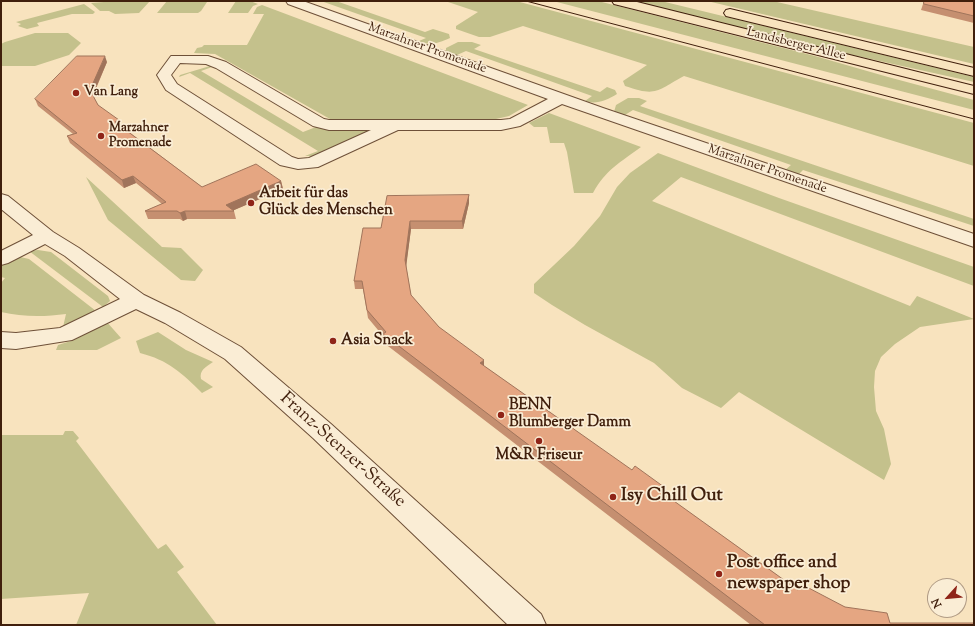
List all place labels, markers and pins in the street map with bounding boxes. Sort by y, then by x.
place label: Van Lang [84,85,138,101]
marker: Van Lang [71,88,81,98]
place label: Marzahner Promenade [109,121,172,152]
marker: Marzahner Promenade [96,131,106,141]
place label: Arbeit für das Glück des Menschen [259,185,393,220]
marker: Arbeit für das Glück des Menschen [246,198,256,208]
place label: Asia Snack [341,332,413,350]
marker: Asia Snack [328,336,338,346]
place label: BENN Blumberger Damm [509,397,631,432]
marker: BENN Blumberger Damm [496,410,506,420]
marker: M&R Friseur [534,436,544,446]
place label: M&R Friseur [496,447,582,465]
place label: Isy Chill Out [621,486,723,508]
marker: Isy Chill Out [608,492,618,502]
place label: Post office and newspaper shop [727,553,850,596]
marker: Post office and newspaper shop [714,569,724,579]

